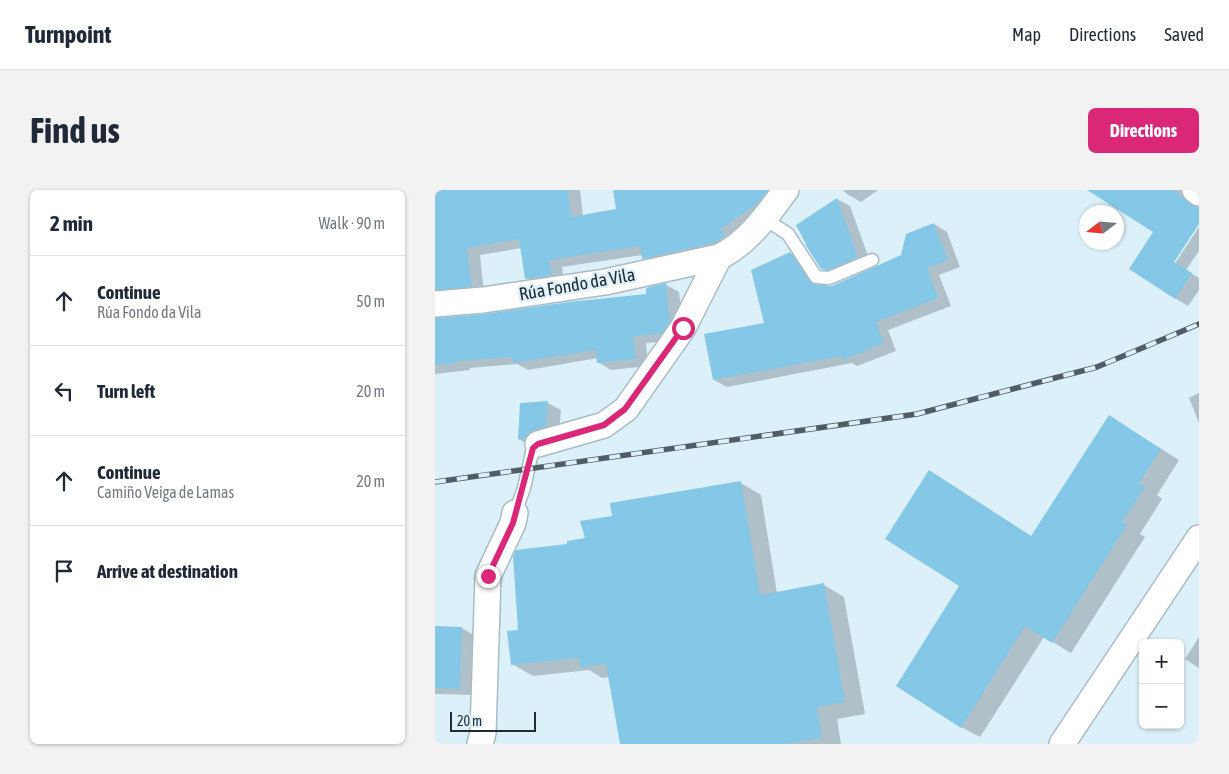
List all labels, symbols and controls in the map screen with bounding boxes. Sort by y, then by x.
text: Turnpoint [25,21,111,48]
text: Map [1012,24,1041,45]
text: Directions [1069,24,1136,45]
text: Saved [1164,24,1204,45]
button: Directions [1088,108,1199,153]
text: Find us [30,110,120,150]
north arrow [1079,205,1124,250]
text: 2 min [50,211,93,235]
text: Walk · 90 m [319,214,385,232]
street label: Rúa Fondo da Vila [517,263,637,305]
text: Continue [97,281,161,303]
icon: ahead [50,287,78,315]
text: 50 m [356,292,385,310]
text: Rúa Fondo da Vila [97,303,201,321]
route start [672,317,695,340]
icon: left [50,377,78,405]
text: Turn left [97,380,155,402]
text: 20 m [356,382,385,400]
text: Continue [97,461,161,483]
icon: ahead [50,467,78,495]
text: 20 m [356,472,385,490]
text: Camiño Veiga de Lamas [97,483,234,501]
icon: arrive [50,557,78,585]
text: Arrive at destination [97,560,238,582]
route end [477,565,500,588]
map controls [1139,639,1184,729]
button: + [1139,639,1184,684]
button: − [1139,684,1184,729]
scale bar [450,709,536,732]
text: 20 m [457,713,482,729]

